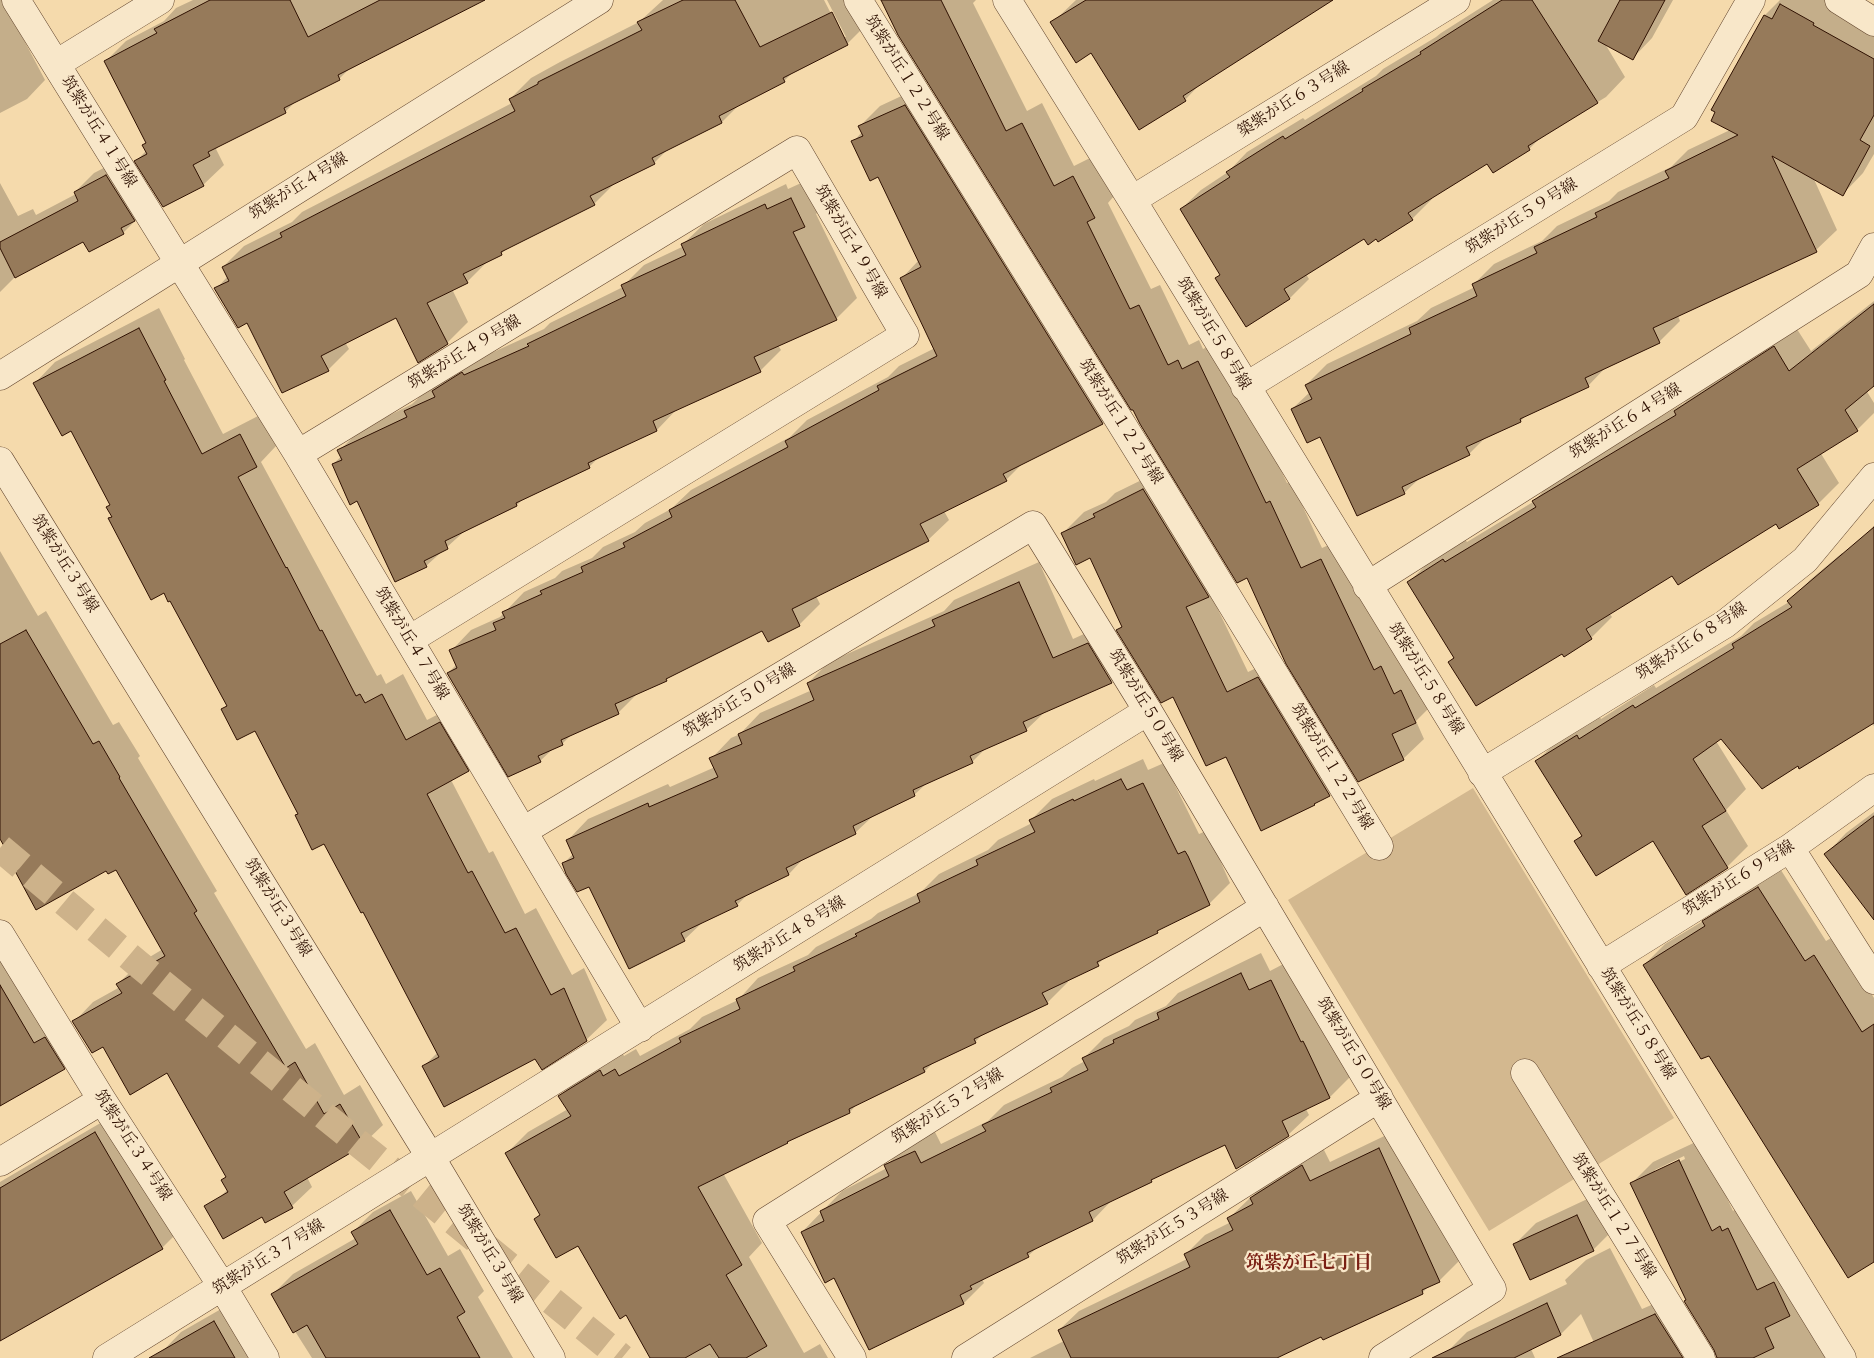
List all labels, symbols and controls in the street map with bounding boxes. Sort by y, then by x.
street label: 筑紫が丘１２２号線 [860,12,952,144]
street label: 築紫が丘６３号線 [1235,58,1353,142]
street label: 筑紫が丘４１号線 [56,73,140,191]
street label: 筑紫が丘４号線 [246,149,352,225]
street label: 筑紫が丘５９号線 [1463,175,1581,259]
street label: 筑紫が丘４９号線 [810,182,890,302]
street label: 筑紫が丘５８号線 [1172,274,1254,394]
street label: 筑紫が丘４９号線 [405,312,525,394]
street label: 筑紫が丘１２２号線 [1074,356,1166,488]
street label: 筑紫が丘６４号線 [1567,380,1685,464]
street label: 筑紫が丘３号線 [26,511,102,617]
street label: 筑紫が丘４７号線 [370,584,452,704]
street label: 筑紫が丘６８号線 [1633,599,1751,685]
street label: 筑紫が丘５８号線 [1383,620,1467,738]
street label: 筑紫が丘５０号線 [1104,646,1186,766]
street label: 筑紫が丘５０号線 [680,660,800,742]
street label: 筑紫が丘１２２号線 [1286,700,1376,834]
street label: 筑紫が丘６９号線 [1680,837,1798,921]
street label: 筑紫が丘３号線 [239,855,315,961]
street label: 筑紫が丘４８号線 [731,893,849,977]
street label: 筑紫が丘５８号線 [1595,965,1679,1083]
street label: 筑紫が丘５０号線 [1312,994,1394,1114]
street label: 筑紫が丘５２号線 [889,1065,1007,1149]
street label: 筑紫が丘３４号線 [89,1087,175,1205]
street label: 筑紫が丘１２７号線 [1567,1150,1659,1282]
street label: 筑紫が丘５３号線 [1114,1186,1232,1270]
street label: 筑紫が丘３号線 [452,1201,526,1307]
street label: 筑紫が丘３７号線 [210,1216,328,1300]
district label: 筑紫が丘七丁目 [1246,1253,1372,1275]

